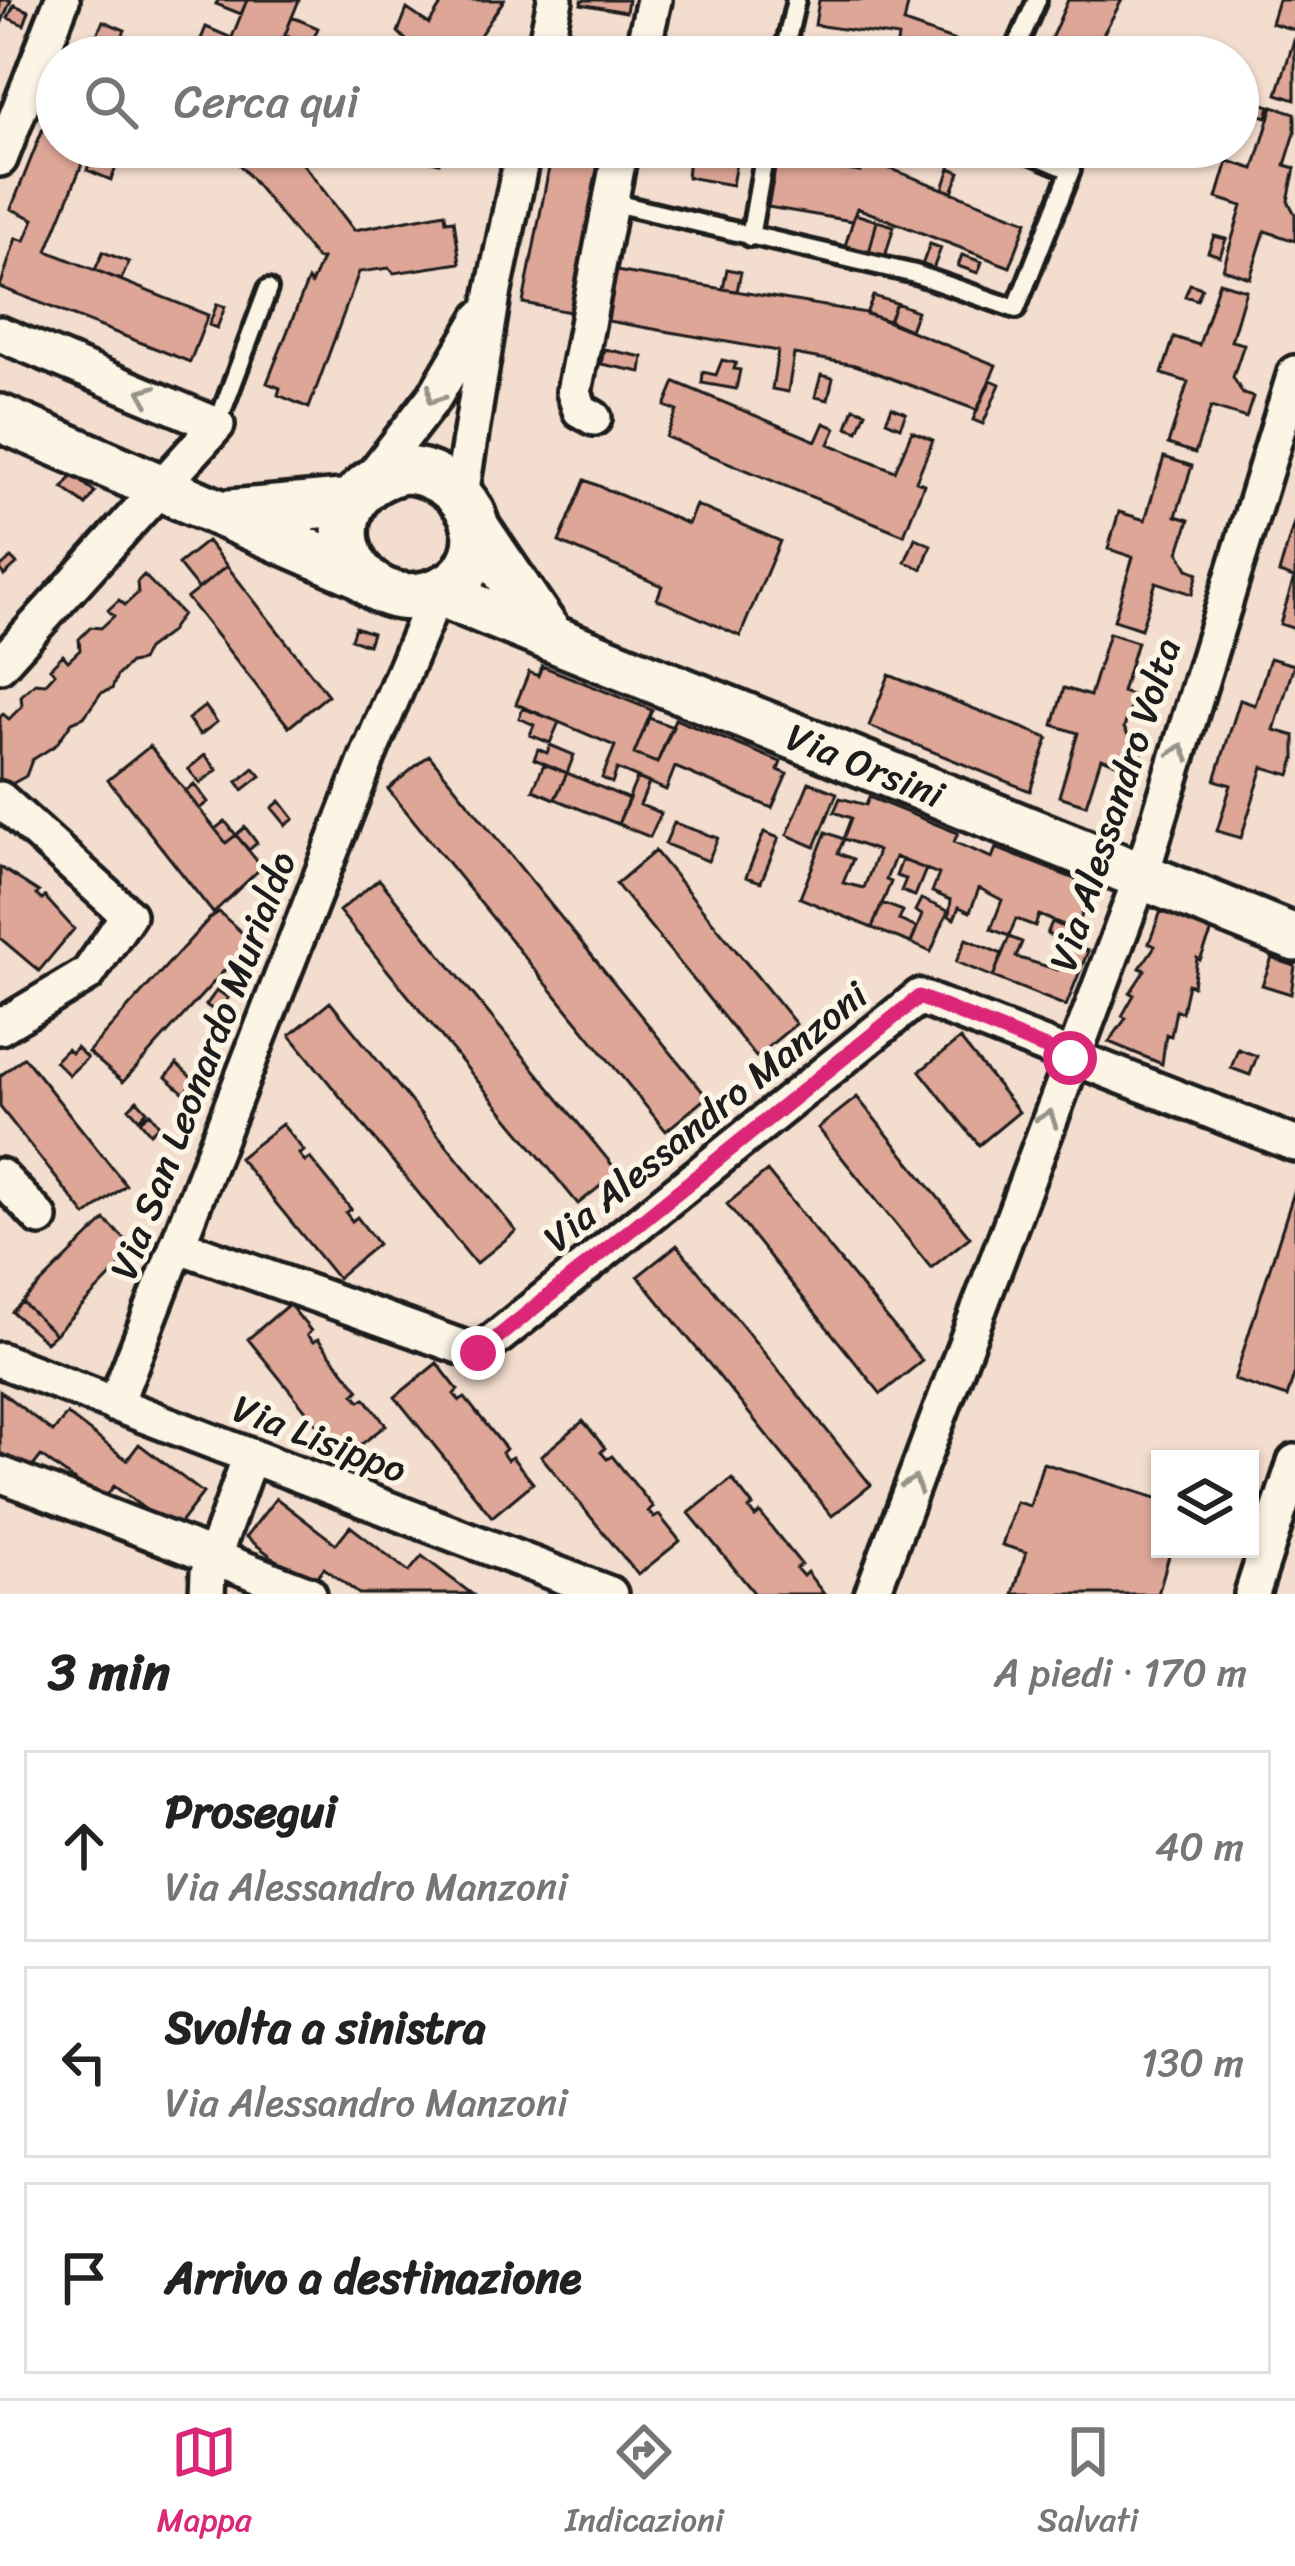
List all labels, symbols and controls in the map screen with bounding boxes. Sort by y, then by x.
search box [36,36,1259,168]
text: Cerca qui [174,62,359,142]
icon: search [78,69,144,135]
one-way arrow [427,382,449,404]
one-way arrow [137,384,158,408]
street label: Via Alessandro Volta [1028,628,1201,980]
street label: Via Orsini [776,702,956,829]
one-way arrow [1165,742,1190,763]
street label: Via San Leonardo Murialdo [89,841,316,1290]
street label: Via Alessandro Manzoni [527,962,885,1270]
route start [1043,1031,1097,1085]
one-way arrow [1034,1109,1058,1130]
route end [451,1326,505,1380]
street label: Via Lisippo [222,1374,417,1503]
map controls [1151,1450,1259,1558]
button: layers [1151,1450,1259,1558]
one-way arrow [899,1475,923,1496]
text: 3 min [48,1627,170,1717]
text: A piedi · 170 m [994,1638,1247,1707]
text: Prosegui [165,1772,337,1852]
text: 40 m [1155,1812,1244,1881]
icon: ahead [51,1813,117,1879]
text: Via Alessandro Manzoni [165,1852,568,1921]
text: Svolta a sinistra [165,1988,486,2068]
text: 130 m [1141,2028,1244,2097]
icon: left [51,2029,117,2095]
text: Via Alessandro Manzoni [165,2068,568,2137]
text: Arrivo a destinazione [165,2238,581,2318]
icon: arrive [51,2245,117,2311]
tab: Mappa [157,2419,252,2549]
tab: Indicazioni [565,2419,724,2549]
tab: Salvati [1037,2419,1138,2549]

